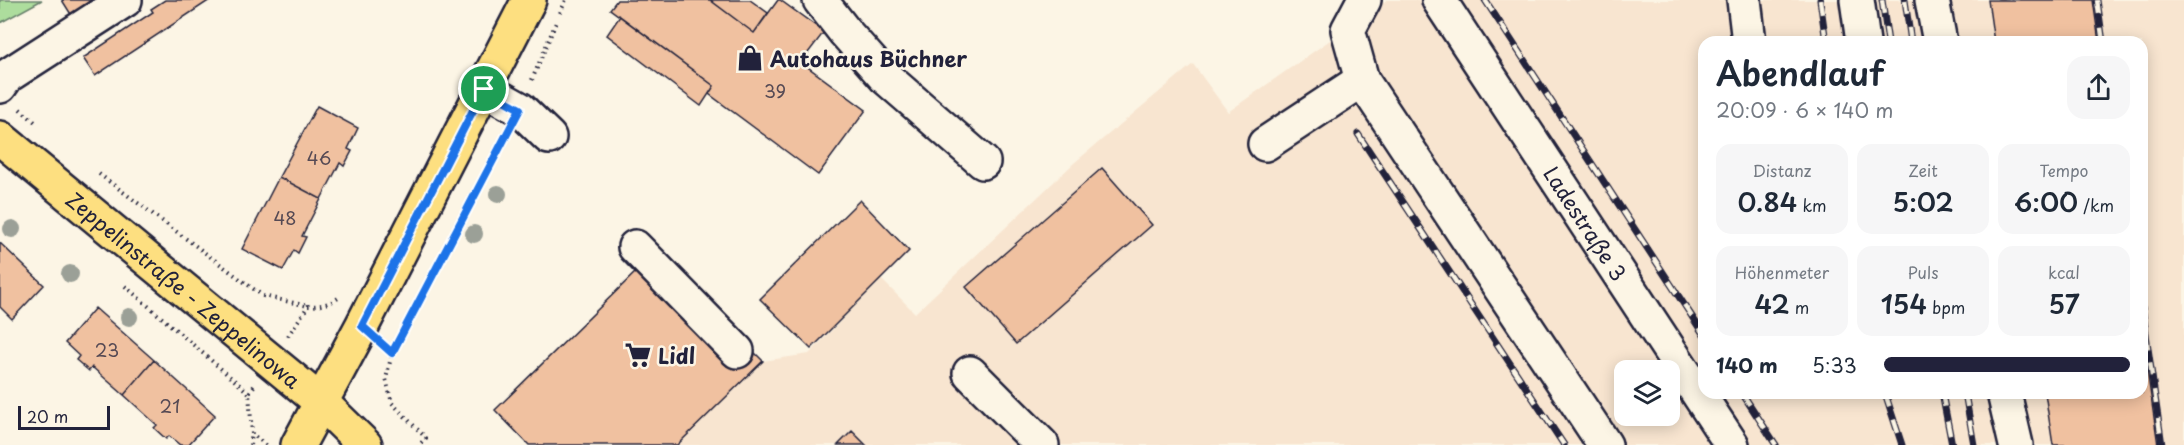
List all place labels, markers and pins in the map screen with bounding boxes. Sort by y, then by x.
place label: Autohaus Büchner [770,42,967,74]
shop icon: Autohaus Büchner [735,43,765,73]
pin [458,63,509,114]
place label: Lidl [658,339,695,371]
supermarket icon: Lidl [623,340,653,370]

